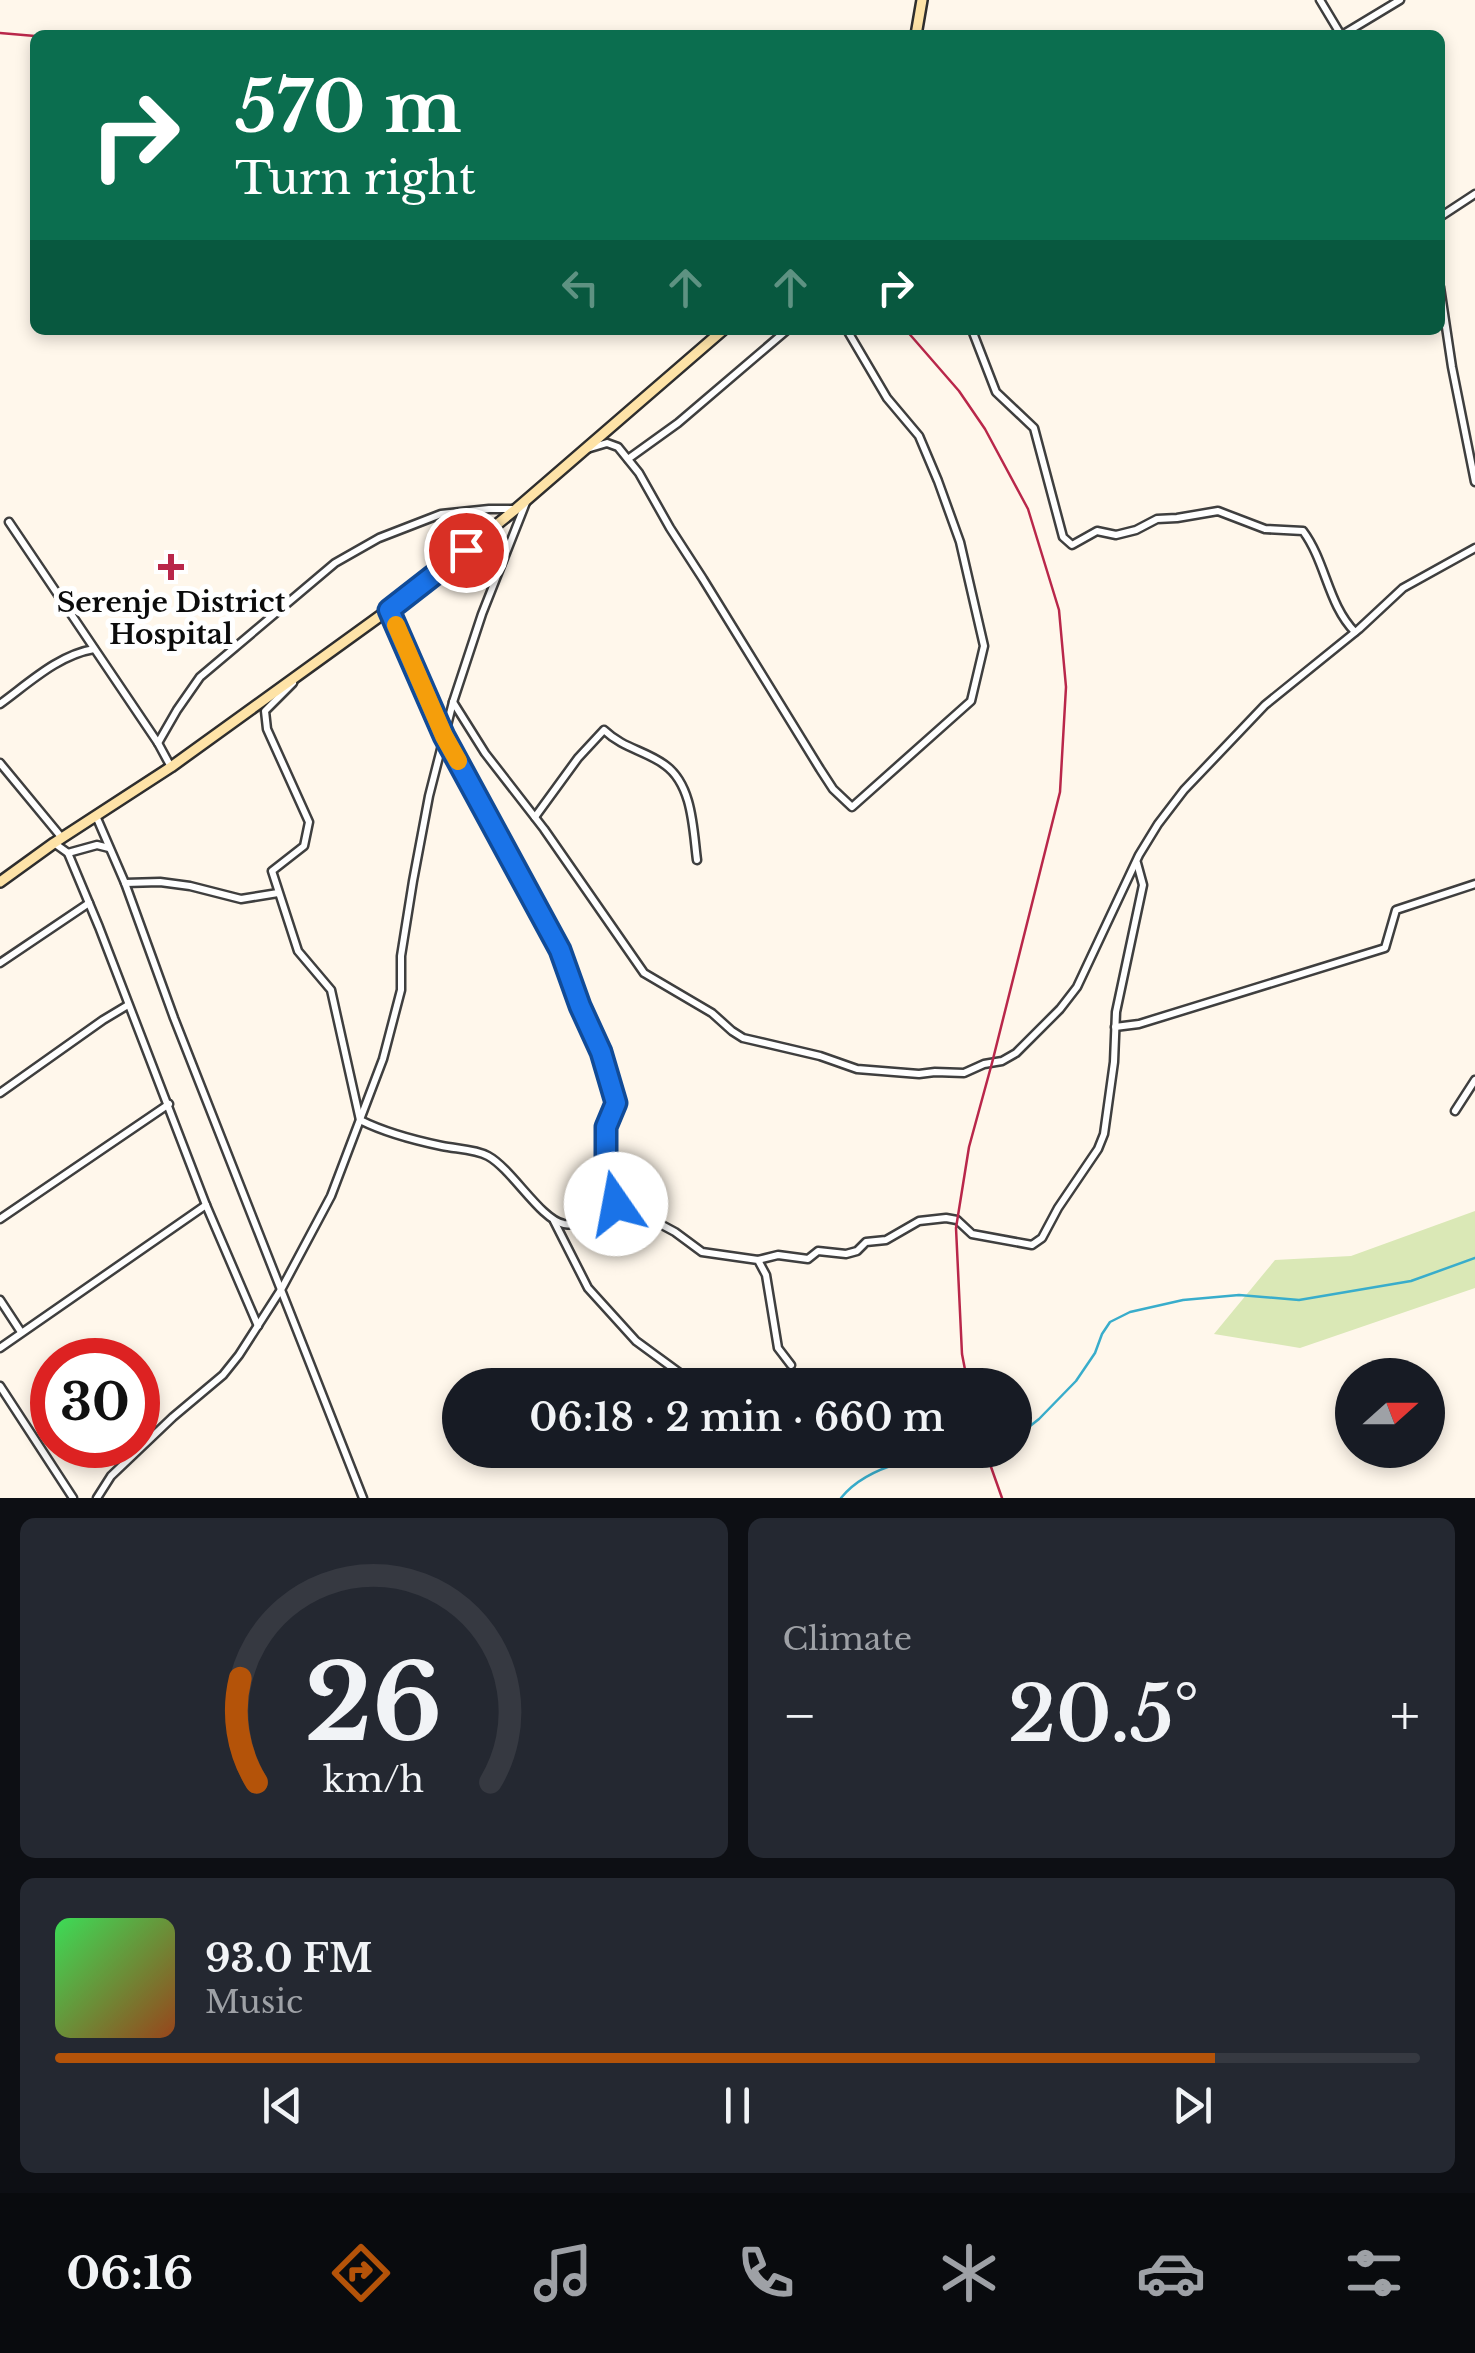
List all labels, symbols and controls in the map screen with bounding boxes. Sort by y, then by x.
text: 570 m [235,64,462,151]
icon: right [70,70,200,200]
text: Turn right [235,150,476,206]
icon: left [553,260,608,315]
icon: ahead [658,260,713,315]
icon: ahead [763,260,818,315]
icon: right [868,260,923,315]
pin [424,508,509,593]
icon: arrive [439,523,494,578]
marker: Serenje District Hospital [158,554,184,580]
place label: Serenje District Hospital [57,585,286,652]
position arrow [564,1152,668,1256]
speed limit sign: 30 [30,1338,160,1468]
north arrow [1335,1358,1445,1468]
map controls [1335,1358,1445,1468]
text: 06:18 · 2 min · 660 m [529,1394,945,1441]
text: Climate [783,1619,912,1659]
text: 26 [305,1639,443,1768]
text: 20.5° [1008,1668,1199,1761]
text: − [783,1682,817,1750]
text: + [1390,1682,1420,1750]
text: km/h [323,1757,424,1802]
text: 93.0 FM [205,1935,372,1982]
text: Music [205,1982,303,2022]
icon: previous [255,2078,310,2133]
icon: pause [710,2078,765,2133]
icon: next [1165,2078,1220,2133]
icon: directions [326,2238,396,2308]
icon: music [528,2238,598,2308]
icon: phone [731,2238,801,2308]
icon: climate [934,2238,1004,2308]
icon: car [1136,2238,1206,2308]
icon: filters [1339,2238,1409,2308]
text: 06:16 [66,2245,193,2301]

